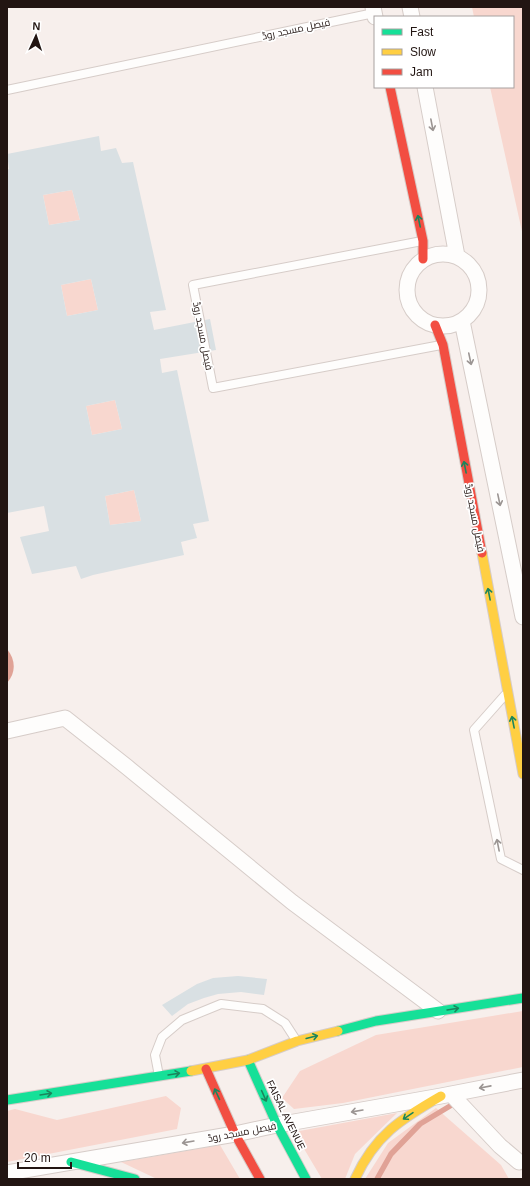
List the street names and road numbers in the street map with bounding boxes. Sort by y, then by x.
street label: فیصل مسجد روڈ [261,16,331,43]
street label: فیصل مسجد روڈ [190,301,215,371]
street label: فیصل مسجد روڈ [462,483,487,553]
street label: FAISAL AVENUE [264,1078,308,1152]
street label: فیصل مسجد روڈ [207,1120,277,1145]

